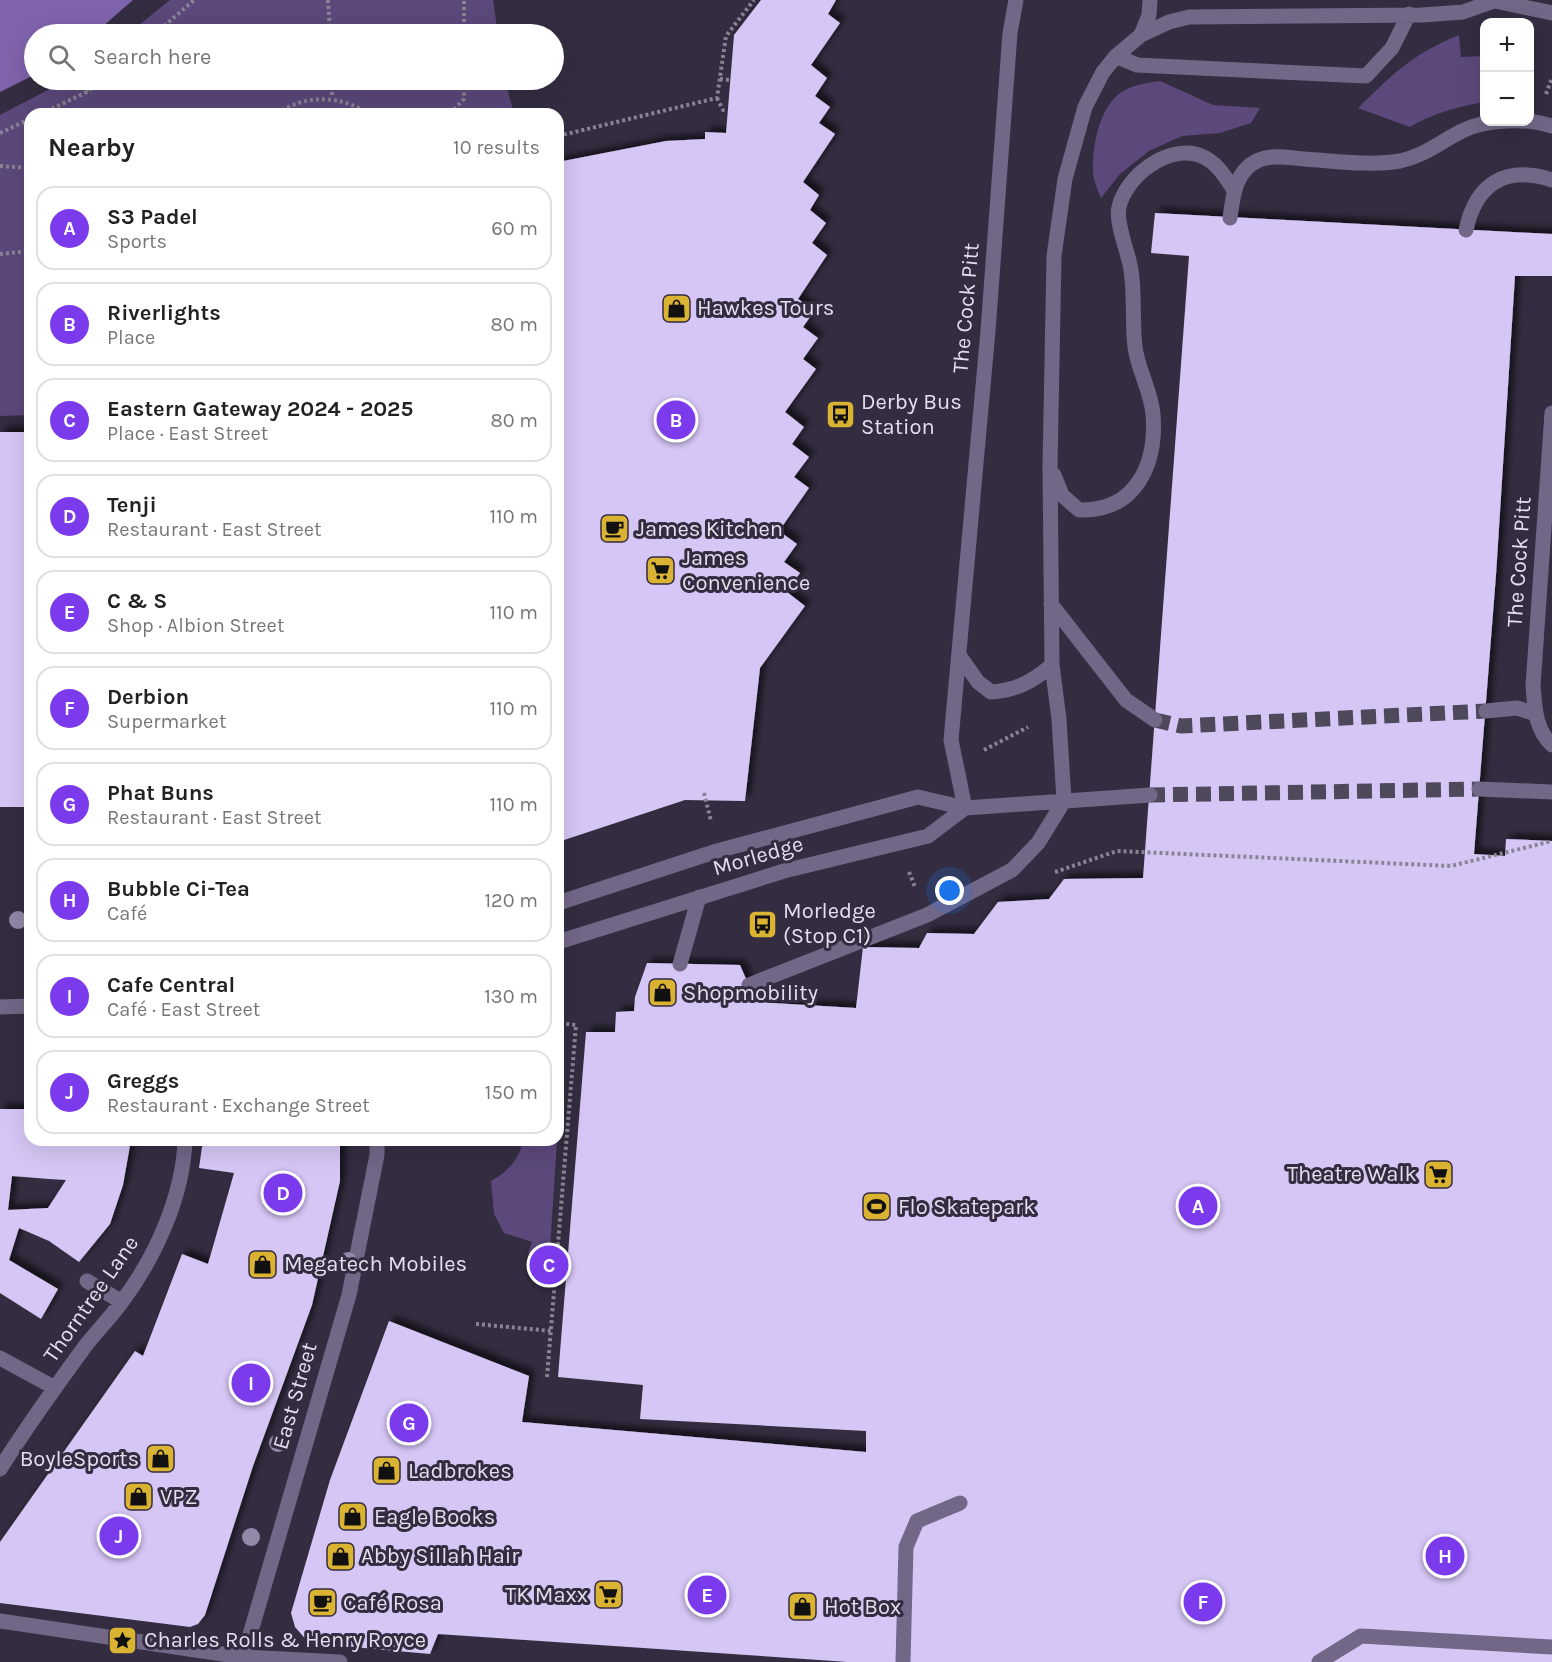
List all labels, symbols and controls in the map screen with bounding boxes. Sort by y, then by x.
map controls [1480,18,1534,126]
button: + [1480,18,1534,72]
search box [24,24,564,90]
icon: search [45,41,78,74]
text: Search here [93,44,211,70]
button: − [1480,72,1534,126]
text: Nearby [48,132,135,163]
text: 10 results [453,136,540,159]
text: S3 Padel [107,204,198,230]
text: A [63,217,76,240]
text: 60 m [491,217,538,240]
text: Sports [107,230,167,253]
street label: The Cock Pitt [947,242,985,374]
shop icon: Hawkes Tours [660,292,692,324]
place label: Hawkes Tours [697,295,834,321]
text: Riverlights [107,300,221,326]
text: B [63,313,76,336]
text: 80 m [490,313,538,336]
text: Place [107,326,155,349]
place label: Derby Bus Station [861,389,962,440]
text: Eastern Gateway 2024 - 2025 [107,396,413,422]
pin: B [656,398,696,442]
bus stop icon: Derby Bus Station [824,399,856,431]
text: C [63,409,76,432]
text: 80 m [490,409,538,432]
text: Place · East Street [107,422,268,445]
text: Tenji [107,492,157,518]
street label: The Cock Pitt [1501,496,1537,628]
text: D [63,505,76,528]
text: 110 m [489,505,538,528]
cafe icon: James Kitchen [599,513,631,545]
place label: James Kitchen [636,516,783,542]
text: Restaurant · East Street [107,518,322,541]
place label: James Convenience [682,545,810,596]
supermarket icon: James Convenience [645,555,677,587]
text: C & S [107,588,167,614]
text: E [64,601,75,624]
text: 110 m [489,601,538,624]
text: Shop · Albion Street [107,614,284,637]
text: Derbion [107,684,189,710]
text: F [64,697,75,720]
text: 110 m [489,697,538,720]
text: Supermarket [107,710,226,733]
text: Phat Buns [107,780,214,806]
text: G [63,793,76,816]
text: 110 m [489,793,538,816]
text: Restaurant · East Street [107,806,322,829]
street label: Morledge [710,831,806,881]
text: Bubble Ci-Tea [107,876,250,902]
your location [935,876,964,905]
text: H [62,889,77,912]
text: 120 m [484,889,538,912]
place label: Morledge (Stop C1) [783,898,876,949]
text: Café [107,902,147,925]
bus stop icon: Morledge (Stop C1) [746,908,778,940]
text: Cafe Central [107,972,235,998]
shop icon: Shopmobility [646,977,678,1009]
place label: Shopmobility [683,980,818,1006]
text: I [66,985,73,1008]
text: 130 m [484,985,538,1008]
text: Café · East Street [107,998,260,1021]
text: Greggs [107,1068,179,1094]
text: J [65,1081,74,1104]
text: 150 m [485,1081,538,1104]
text: Restaurant · Exchange Street [107,1094,370,1117]
supermarket icon: Theatre Walk [1422,1158,1454,1190]
place label: Theatre Walk [1287,1161,1417,1187]
pin: D [264,1170,302,1216]
pin: A [1178,1184,1218,1228]
sports icon: Flo Skatepark [861,1191,893,1223]
place label: Flo Skatepark [898,1194,1036,1220]
street label: Thorntree Lane [38,1231,144,1367]
pin: C [530,1242,568,1288]
shop icon: Megatech Mobiles [247,1248,279,1280]
place label: Megatech Mobiles [284,1251,467,1277]
street label: East Street [267,1340,323,1452]
pin: I [232,1360,270,1406]
pin: G [390,1400,428,1446]
shop icon: BoyleSports [144,1443,176,1475]
place label: BoyleSports [20,1446,139,1472]
shop icon: Ladbrokes [371,1455,403,1487]
place label: Ladbrokes [408,1458,512,1484]
shop icon: VPZ [123,1481,155,1513]
place label: VPZ [160,1484,198,1510]
shop icon: Eagle Books [337,1501,369,1533]
place label: Eagle Books [374,1504,495,1530]
pin: J [100,1514,138,1558]
pin: H [1426,1534,1464,1578]
shop icon: Abby Sillah Hair [324,1540,356,1572]
place label: Abby Sillah Hair [361,1543,519,1569]
pin: E [688,1572,726,1618]
supermarket icon: TK Maxx [593,1579,625,1611]
pin: F [1184,1580,1222,1624]
place label: TK Maxx [505,1582,588,1608]
cafe icon: Café Rosa [306,1587,338,1619]
place label: Café Rosa [343,1590,442,1616]
shop icon: Hot Box [787,1591,819,1623]
place label: Hot Box [824,1594,901,1620]
place icon: Charles Rolls & Henry Royce [107,1624,139,1656]
place label: Charles Rolls & Henry Royce [144,1627,426,1653]

